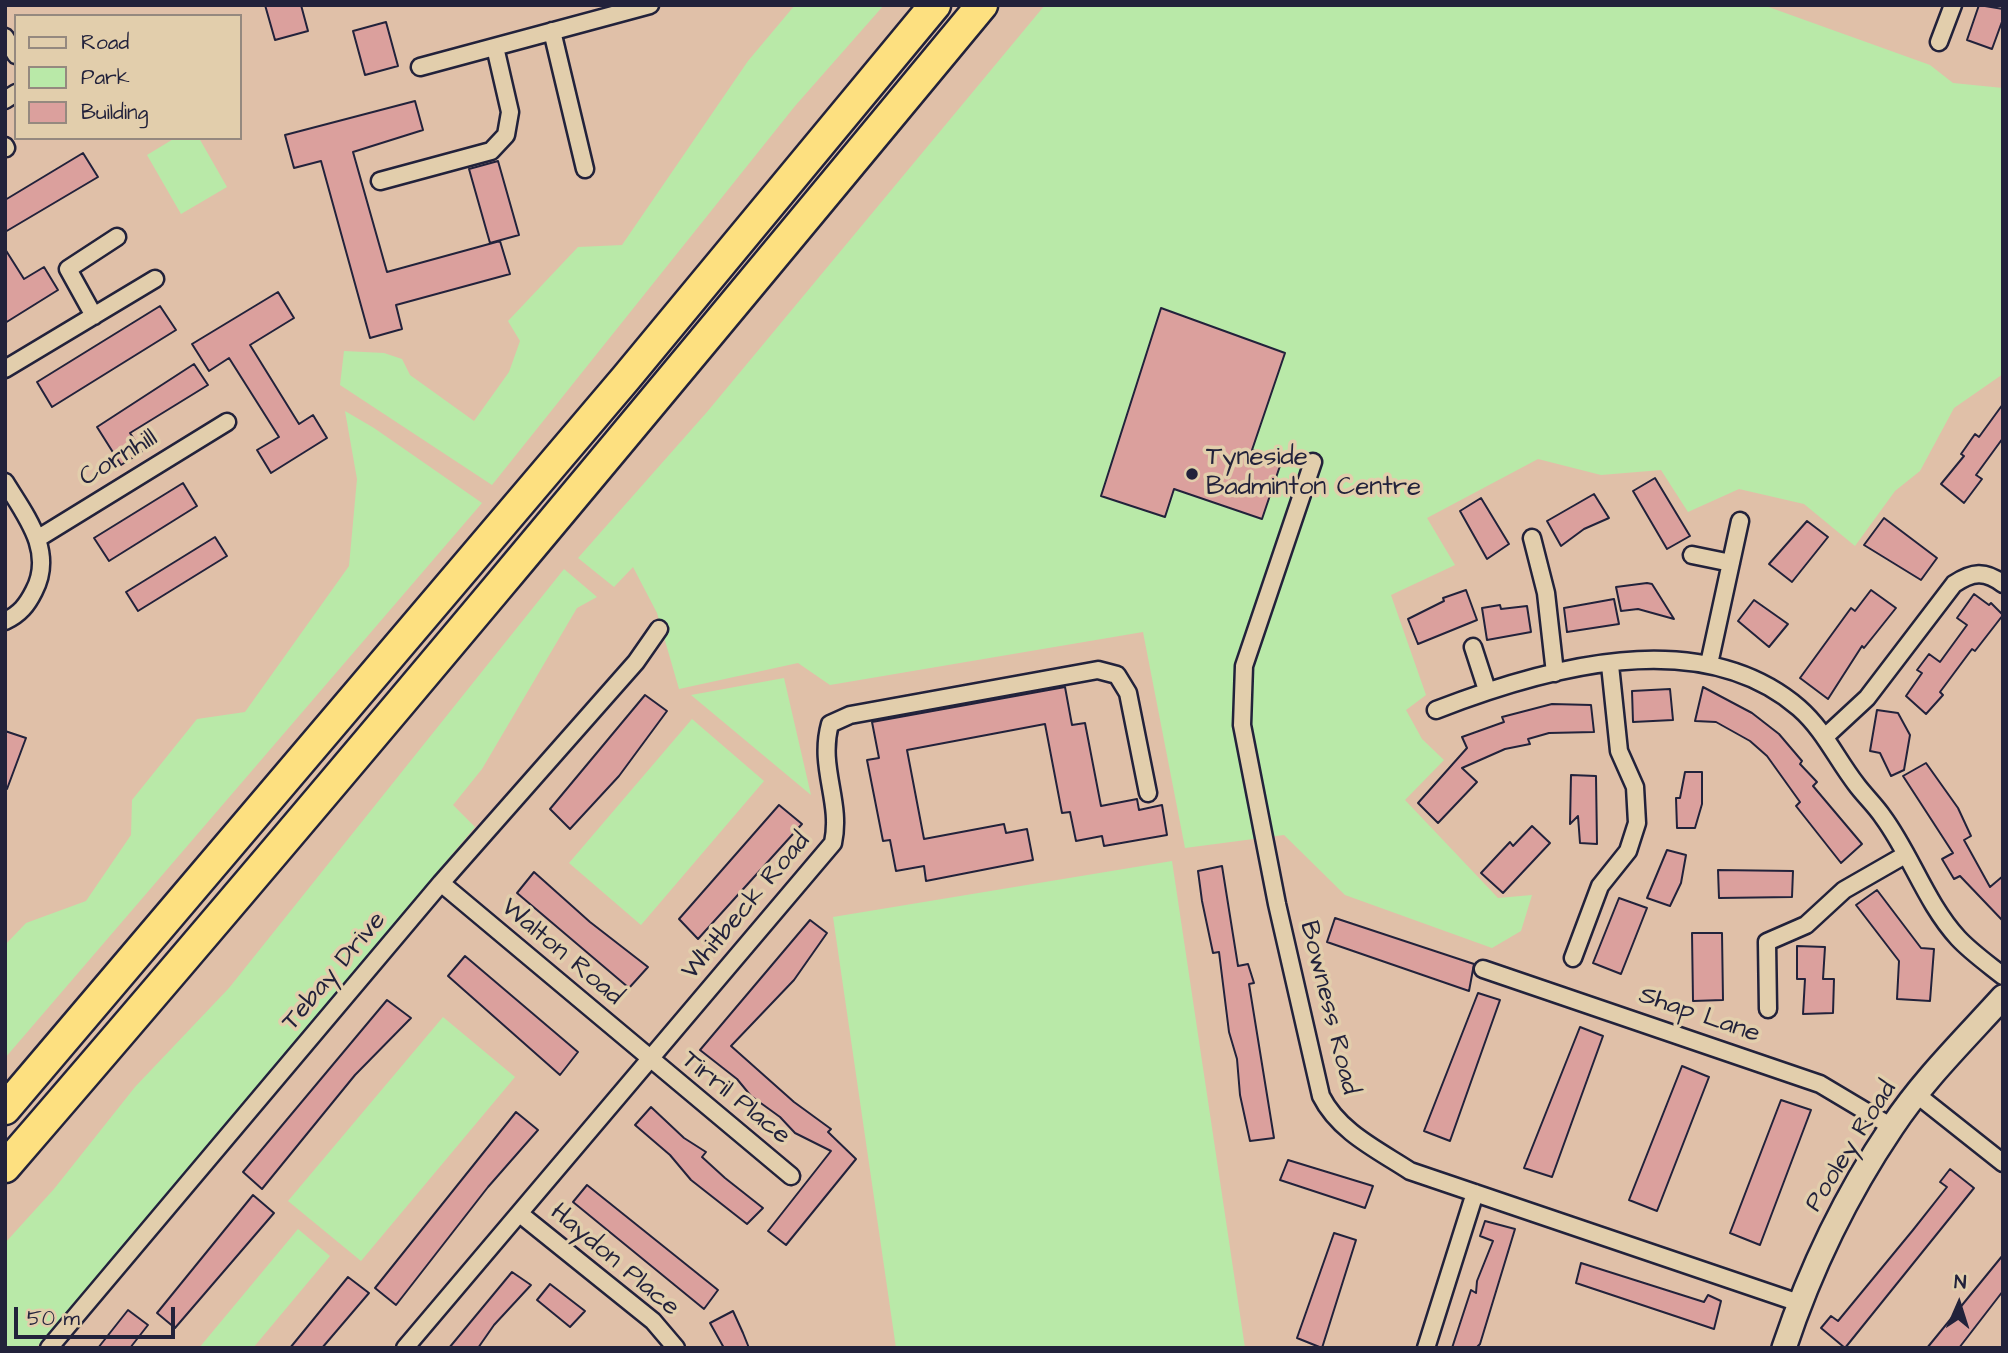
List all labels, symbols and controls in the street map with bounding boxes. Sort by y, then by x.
legend [14,14,242,140]
text: Road [81,28,129,57]
text: Park [81,63,130,92]
text: Building [81,98,148,127]
street label: Cornhill [74,424,164,494]
place label: Tyneside Badminton Centre [1206,443,1421,504]
marker: Tyneside Badminton Centre [1184,466,1200,482]
street label: Whitbeck Road [676,827,818,987]
street label: Walton Road [494,893,628,1013]
street label: Tebay Drive [276,906,394,1038]
street label: Bowness Road [1291,918,1365,1098]
street label: Shap Lane [1634,981,1764,1051]
street label: Tirril Place [674,1045,796,1153]
street label: Pooley Road [1799,1076,1905,1218]
street label: Haydon Place [543,1198,685,1324]
north arrow [1924,1269,1994,1339]
text: N [1953,1269,1967,1296]
scale bar [18,1294,178,1338]
text: 50 m [27,1304,80,1333]

